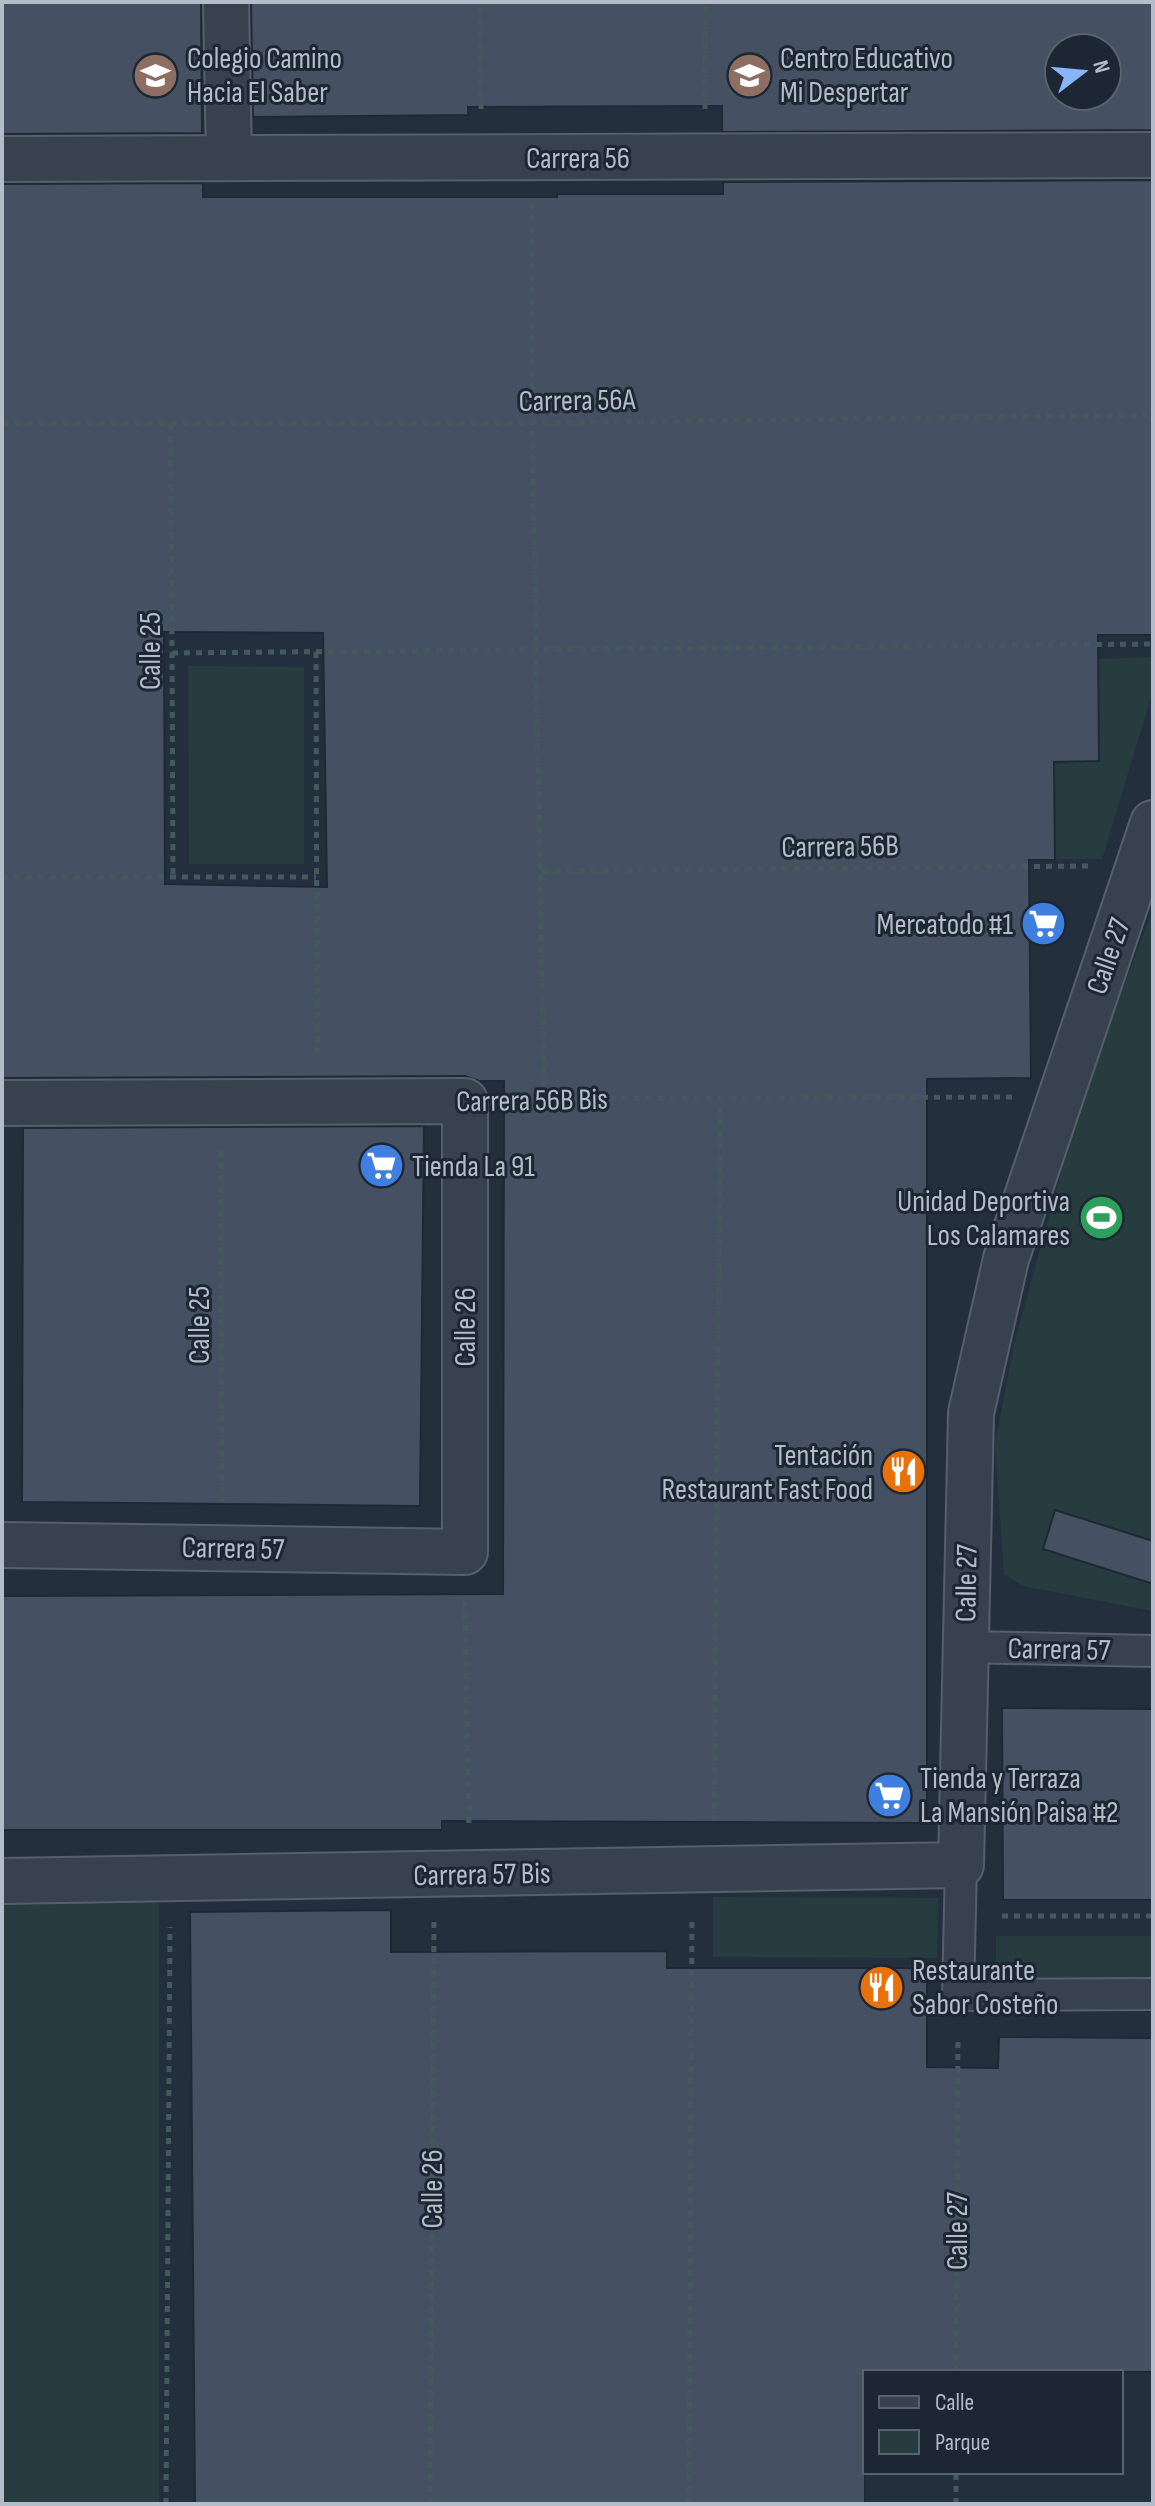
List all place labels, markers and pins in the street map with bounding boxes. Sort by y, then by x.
place label: Colegio Camino Hacia El Saber [187,41,342,111]
place label: Centro Educativo Mi Despertar [780,41,953,111]
school or university icon: Colegio Camino Hacia El Saber [132,51,180,99]
school or university icon: Centro Educativo Mi Despertar [725,51,773,99]
supermarket icon: Mercatodo #1 [1020,900,1068,948]
place label: Mercatodo #1 [877,907,1013,943]
supermarket icon: Tienda La 91 [357,1142,405,1190]
place label: Tienda La 91 [412,1149,535,1185]
place label: Unidad Deportiva Los Calamares [897,1184,1070,1254]
sports icon: Unidad Deportiva Los Calamares [1077,1194,1125,1242]
place label: Tentación Restaurant Fast Food [662,1438,873,1508]
restaurant icon: Tentación Restaurant Fast Food [880,1448,928,1496]
place label: Tienda y Terraza La Mansión Paisa #2 [920,1761,1118,1831]
supermarket icon: Tienda y Terraza La Mansión Paisa #2 [865,1771,913,1819]
place label: Restaurante Sabor Costeño [912,1953,1058,2023]
restaurant icon: Restaurante Sabor Costeño [857,1963,905,2011]

